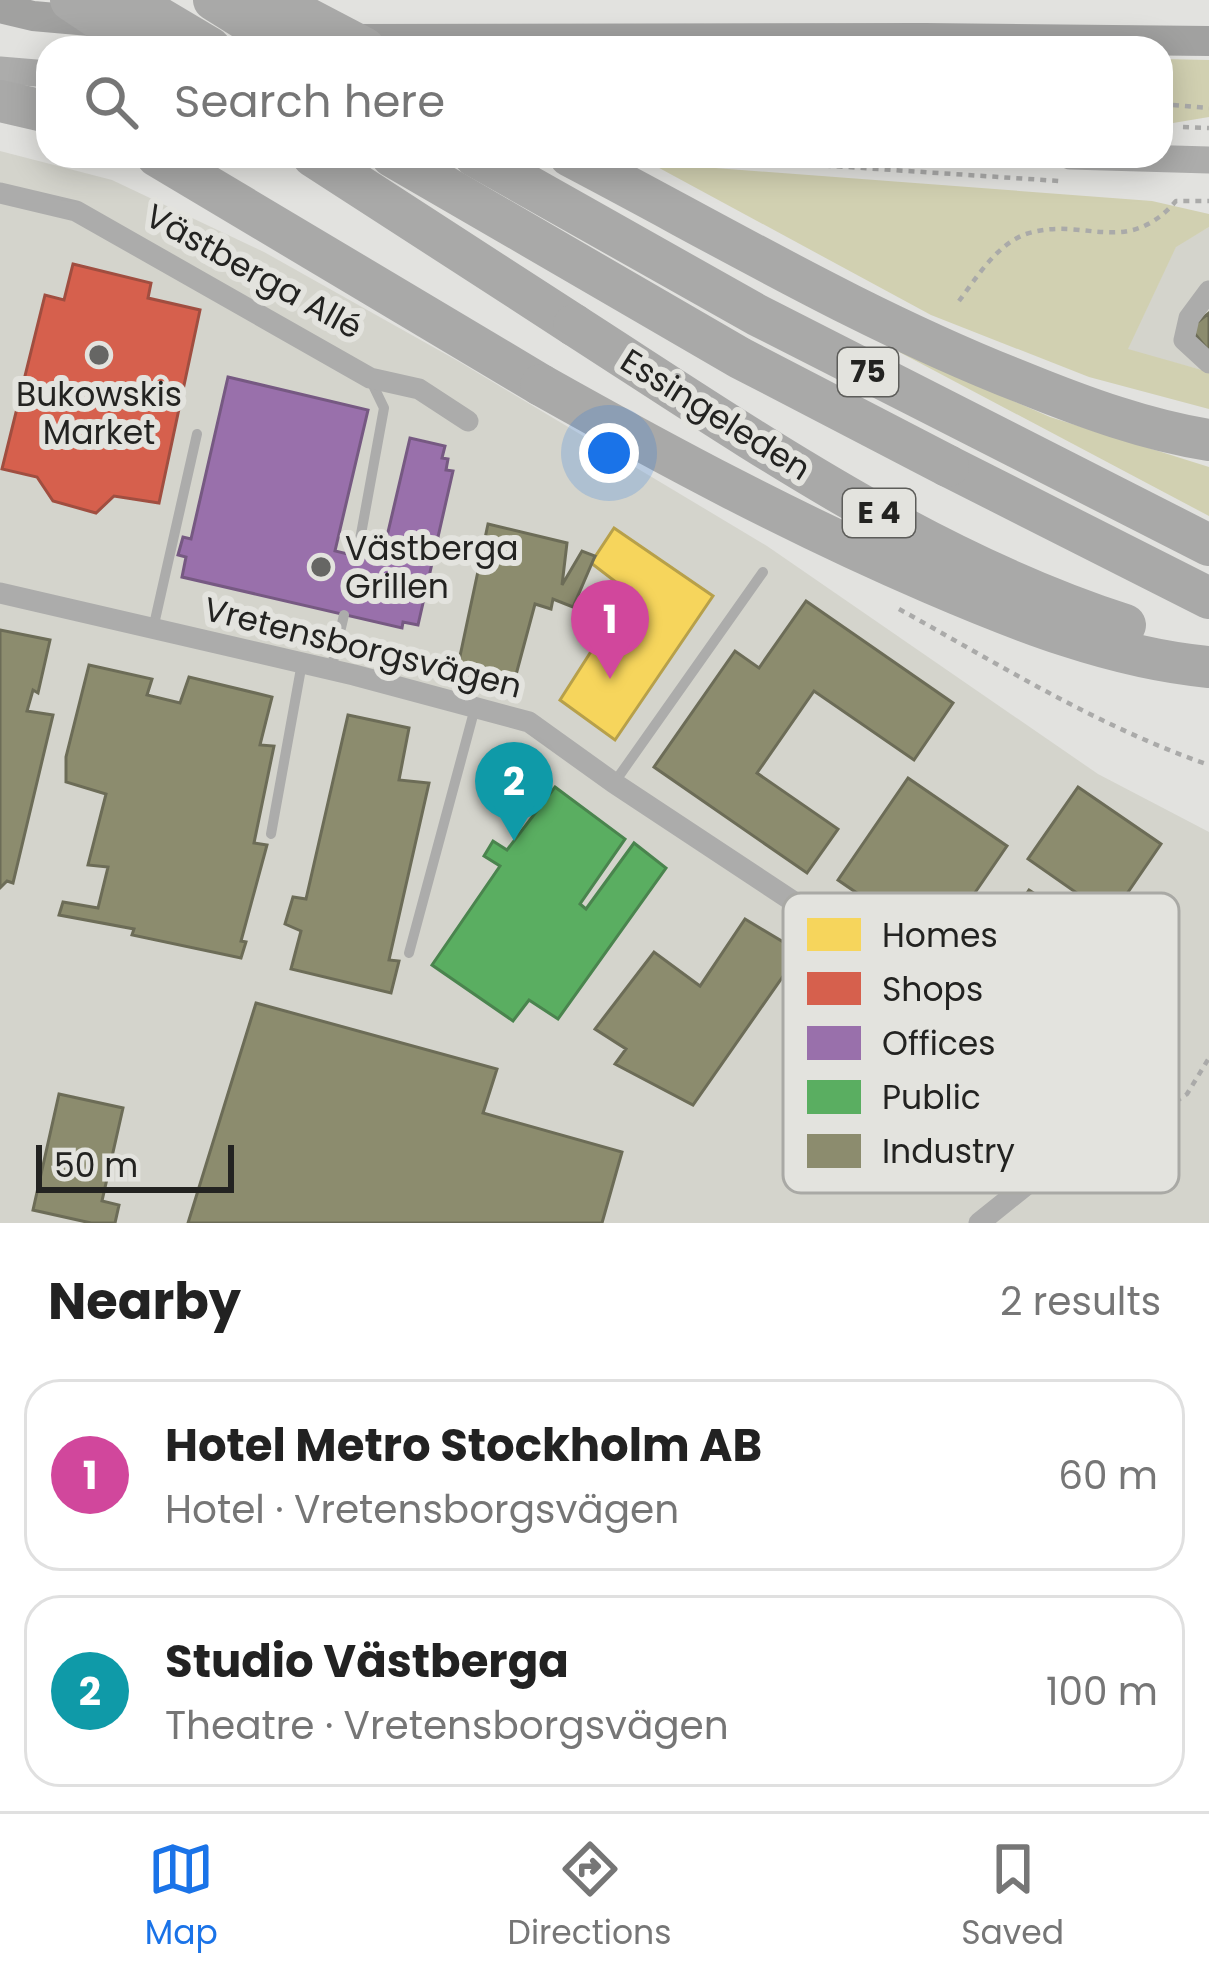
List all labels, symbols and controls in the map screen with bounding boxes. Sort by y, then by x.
search box [36,36,1173,168]
icon: search [78,69,144,135]
text: Search here [174,70,445,133]
street label: Västberga Allé [137,192,371,350]
street label: Essingeleden [612,337,820,492]
marker: Bukowskis Market [86,342,112,368]
road number: 75 [838,348,898,396]
place label: Bukowskis Market [16,371,182,456]
your location [579,423,639,483]
road number: E 4 [843,489,915,537]
place label: Västberga Grillen [345,525,519,610]
marker: Västberga Grillen [308,554,334,580]
pin: 1 [571,580,649,679]
street label: Vretensborgsvägen [199,585,527,710]
pin: 2 [475,742,553,841]
legend [783,893,1179,1193]
text: Homes [882,912,998,959]
text: Shops [882,966,983,1013]
text: Offices [882,1020,996,1067]
text: Public [882,1074,981,1121]
text: Industry [882,1128,1015,1175]
scale bar [36,1139,234,1192]
text: 50 m [54,1142,138,1189]
text: Nearby [48,1265,241,1337]
text: 2 results [1000,1274,1161,1329]
text: Hotel Metro Stockholm AB [165,1414,762,1477]
text: 1 [83,1448,97,1503]
text: 60 m [1058,1448,1158,1503]
text: Hotel · Vretensborgsvägen [165,1482,679,1537]
text: Studio Västberga [165,1630,569,1693]
text: 2 [79,1664,101,1719]
text: 100 m [1046,1664,1158,1719]
text: Theatre · Vretensborgsvägen [165,1698,729,1753]
tab: Map [145,1836,218,1958]
tab: Directions [508,1836,671,1958]
tab: Saved [961,1836,1064,1958]

